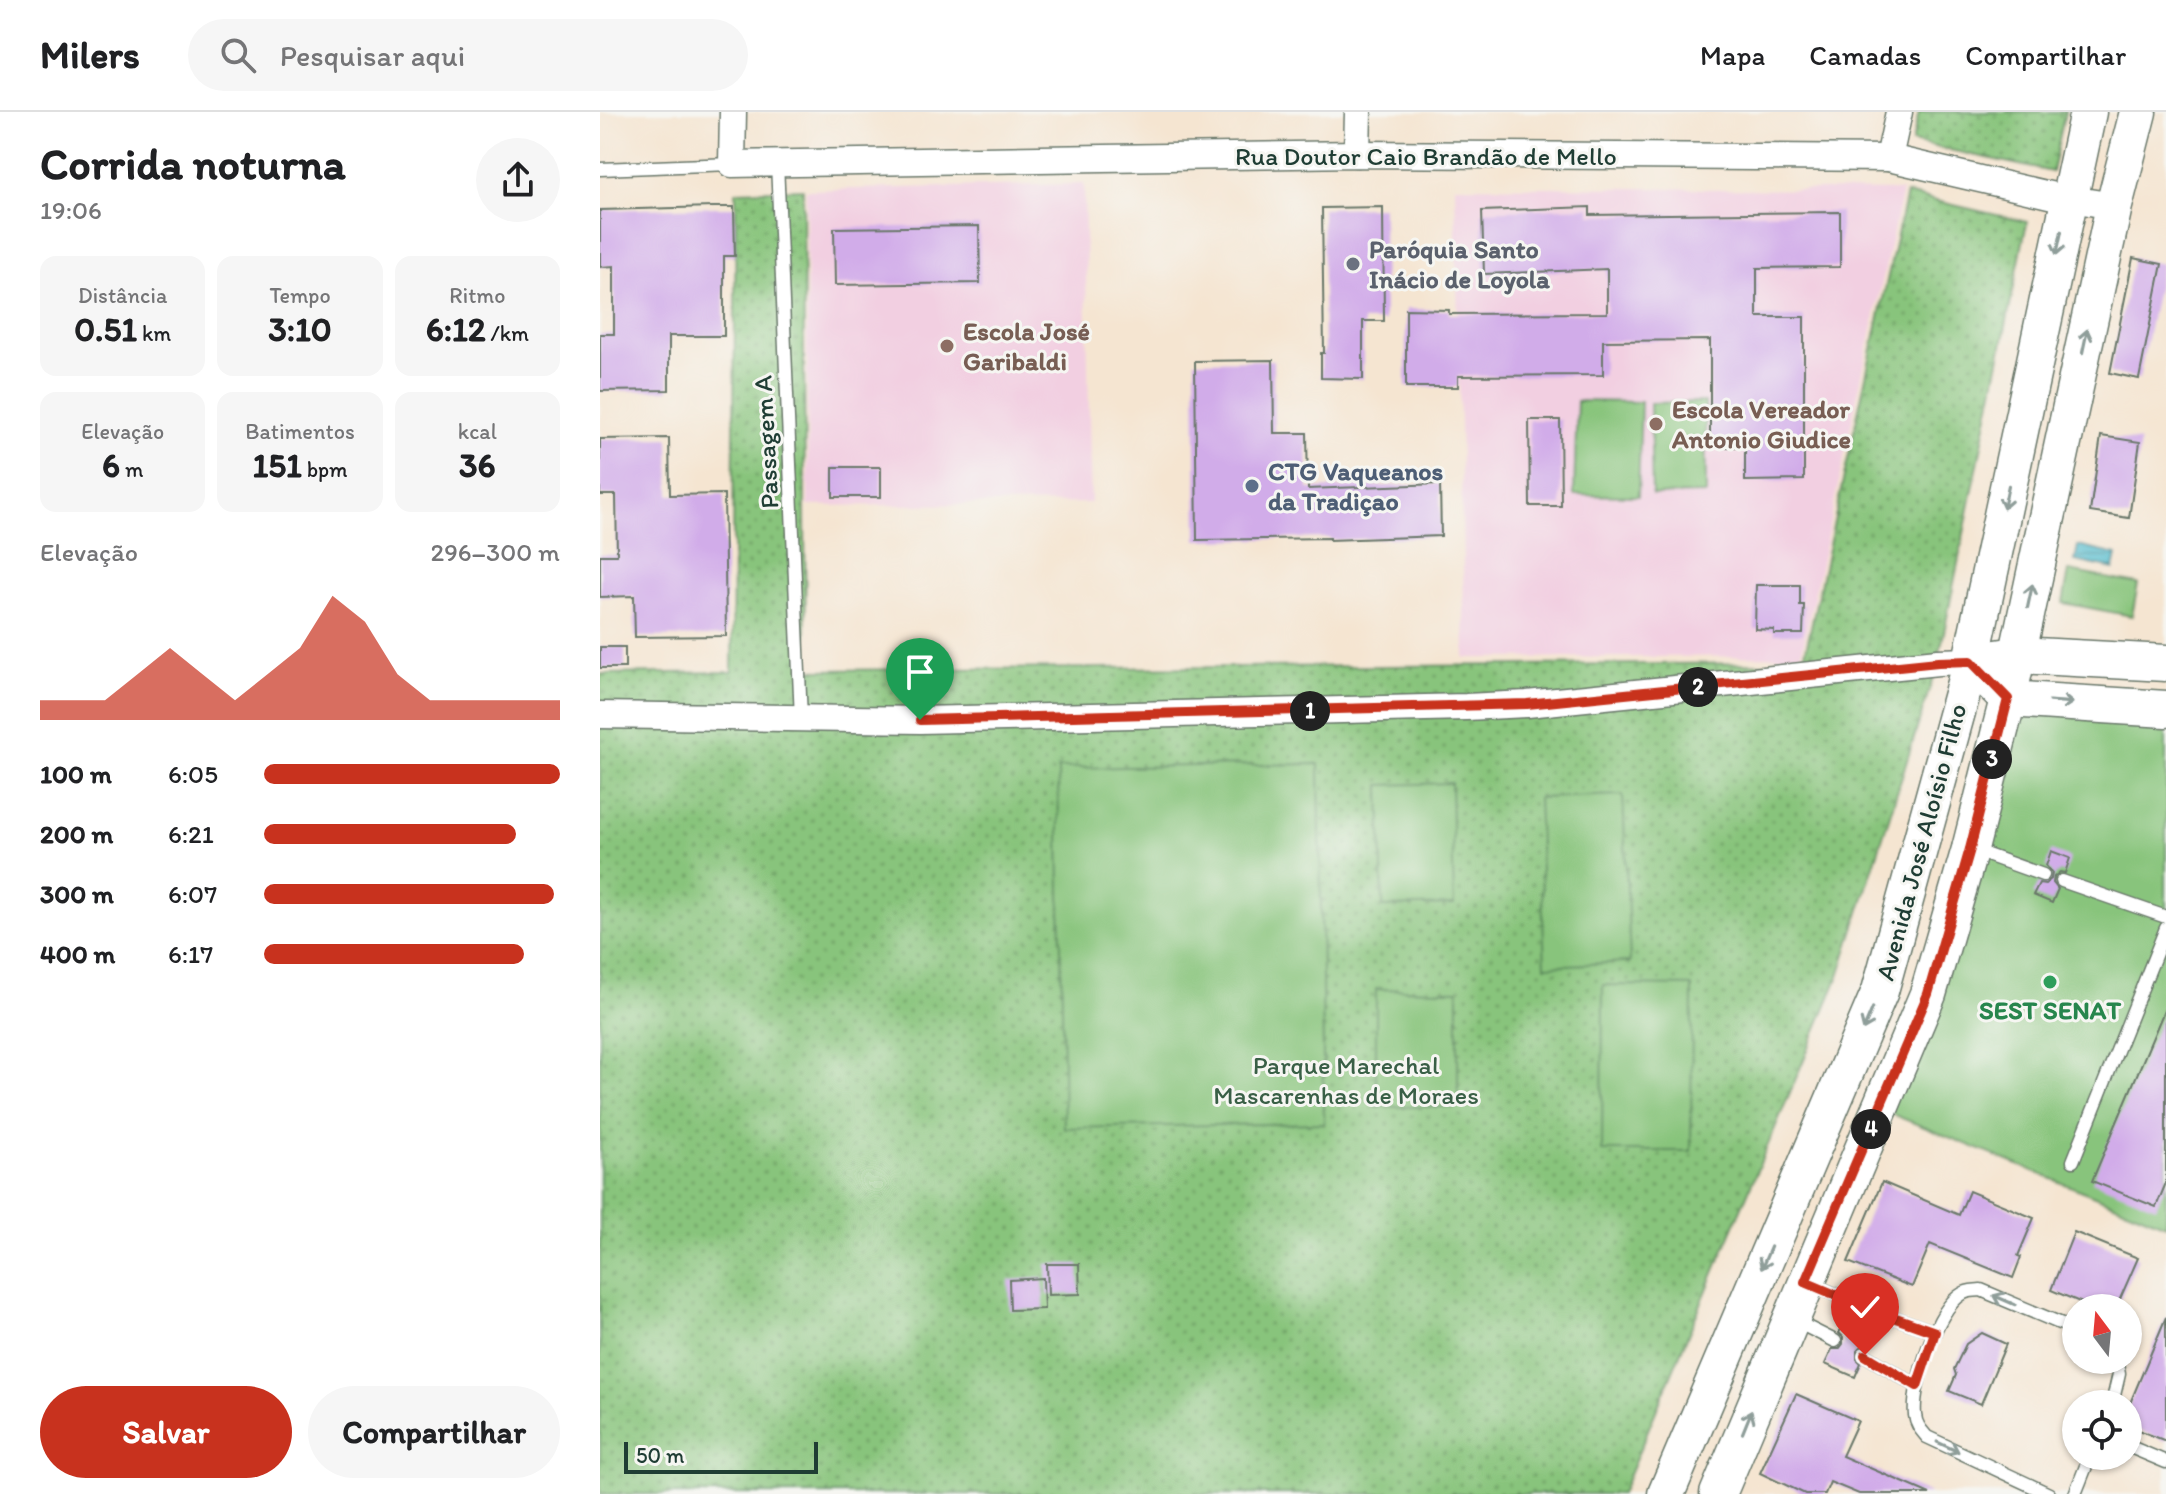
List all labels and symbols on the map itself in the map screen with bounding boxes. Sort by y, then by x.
street label: Rua Doutor Caio Brandão de Mello [1235,140,1617,172]
one-way arrow [2051,230,2066,255]
place label: Paróquia Santo Inácio de Loyola [1369,233,1550,295]
marker: Paróquia Santo Inácio de Loyola [1344,255,1362,273]
place label: Escola José Garibaldi [963,315,1090,377]
one-way arrow [2078,329,2093,355]
marker: Escola José Garibaldi [938,337,956,355]
street label: Passagem A [747,374,785,510]
place label: Escola Vereador Antonio Giudice [1671,393,1851,455]
marker: Escola Vereador Antonio Giudice [1647,415,1665,433]
place label: CTG Vaqueanos da Tradiçao [1268,455,1444,517]
marker: CTG Vaqueanos da Tradiçao [1243,477,1261,495]
one-way arrow [1997,484,2012,510]
one-way arrow [2023,583,2038,609]
pin [886,638,954,720]
pin: 2 [1678,667,1718,707]
pin: 1 [1290,691,1330,731]
one-way arrow [2047,695,2074,710]
street label: Avenida José Aloísio Filho [1869,700,1973,984]
pin: 3 [1972,739,2012,779]
marker: SEST SENAT [2041,973,2059,991]
place label: SEST SENAT [1979,994,2121,1026]
one-way arrow [1860,1006,1875,1031]
park label: Parque Marechal Mascarenhas de Moraes [1213,1049,1479,1111]
pin: 4 [1851,1109,1891,1149]
one-way arrow [1758,1245,1773,1270]
pin [1831,1273,1899,1355]
one-way arrow [1992,1291,2017,1306]
north arrow [2062,1294,2142,1374]
one-way arrow [1741,1410,1756,1435]
scale bar [624,1438,818,1474]
one-way arrow [1935,1440,1959,1455]

